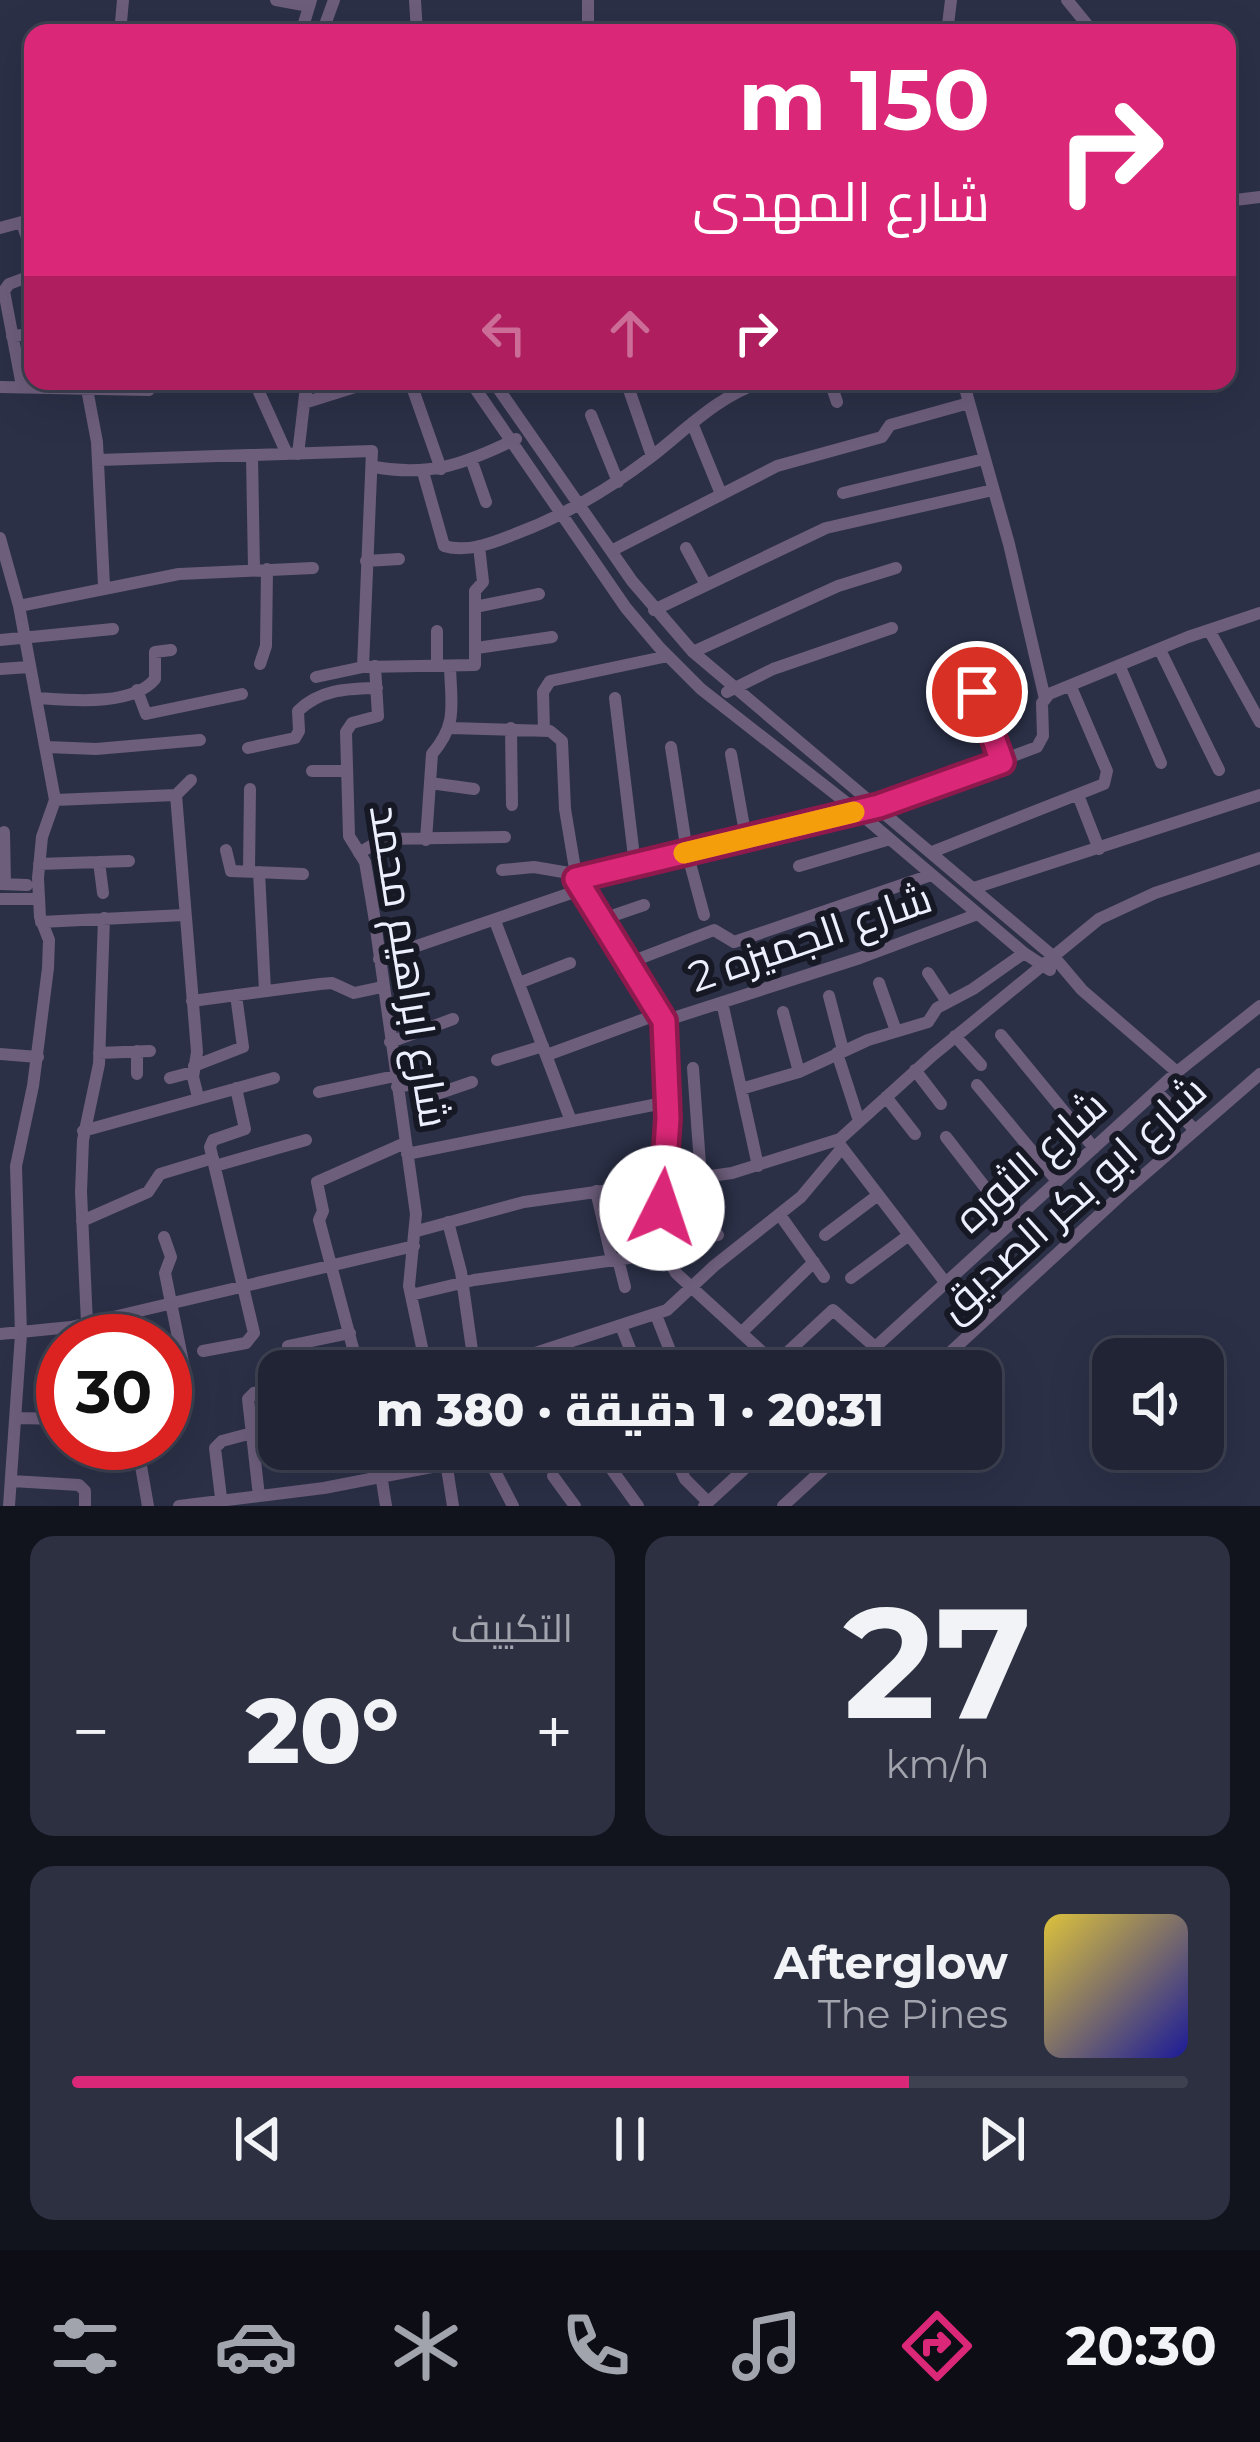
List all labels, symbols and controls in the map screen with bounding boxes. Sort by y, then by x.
text: 150 m [738,49,990,151]
icon: right [1032,72,1188,228]
text: شارع المهدى [693,169,990,235]
icon: left [471,300,537,366]
icon: ahead [597,300,663,366]
icon: right [723,300,789,366]
pin [926,641,1028,743]
icon: arrive [944,659,1010,725]
street label: شارع ابراهيم محمد [356,801,461,1132]
street label: شارع الجميزه 2 [682,871,939,1005]
street label: شارع ابو بكر الصديق [927,1064,1218,1333]
street label: شارع الثوره [943,1079,1118,1245]
position arrow [599,1145,725,1271]
speed limit sign: 30 [36,1314,192,1470]
map controls [1092,1338,1224,1470]
button: sound [1092,1338,1224,1470]
text: 20:31 · 1 دقيقة · 380 m [376,1382,884,1437]
text: 27 [843,1567,1032,1757]
text: التكييف [451,1604,573,1652]
text: 20° [246,1676,399,1786]
text: − [72,1691,110,1772]
text: + [535,1691,573,1772]
text: km/h [885,1740,990,1788]
text: Afterglow [774,1935,1008,1990]
text: The Pines [818,1990,1008,2038]
icon: previous [225,2106,291,2172]
icon: pause [597,2106,663,2172]
icon: next [969,2106,1035,2172]
icon: filters [43,2304,127,2388]
icon: car [214,2304,298,2388]
icon: climate [384,2304,468,2388]
icon: phone [554,2304,638,2388]
icon: music [725,2304,809,2388]
icon: directions [895,2304,979,2388]
text: 20:30 [1066,2313,1217,2379]

